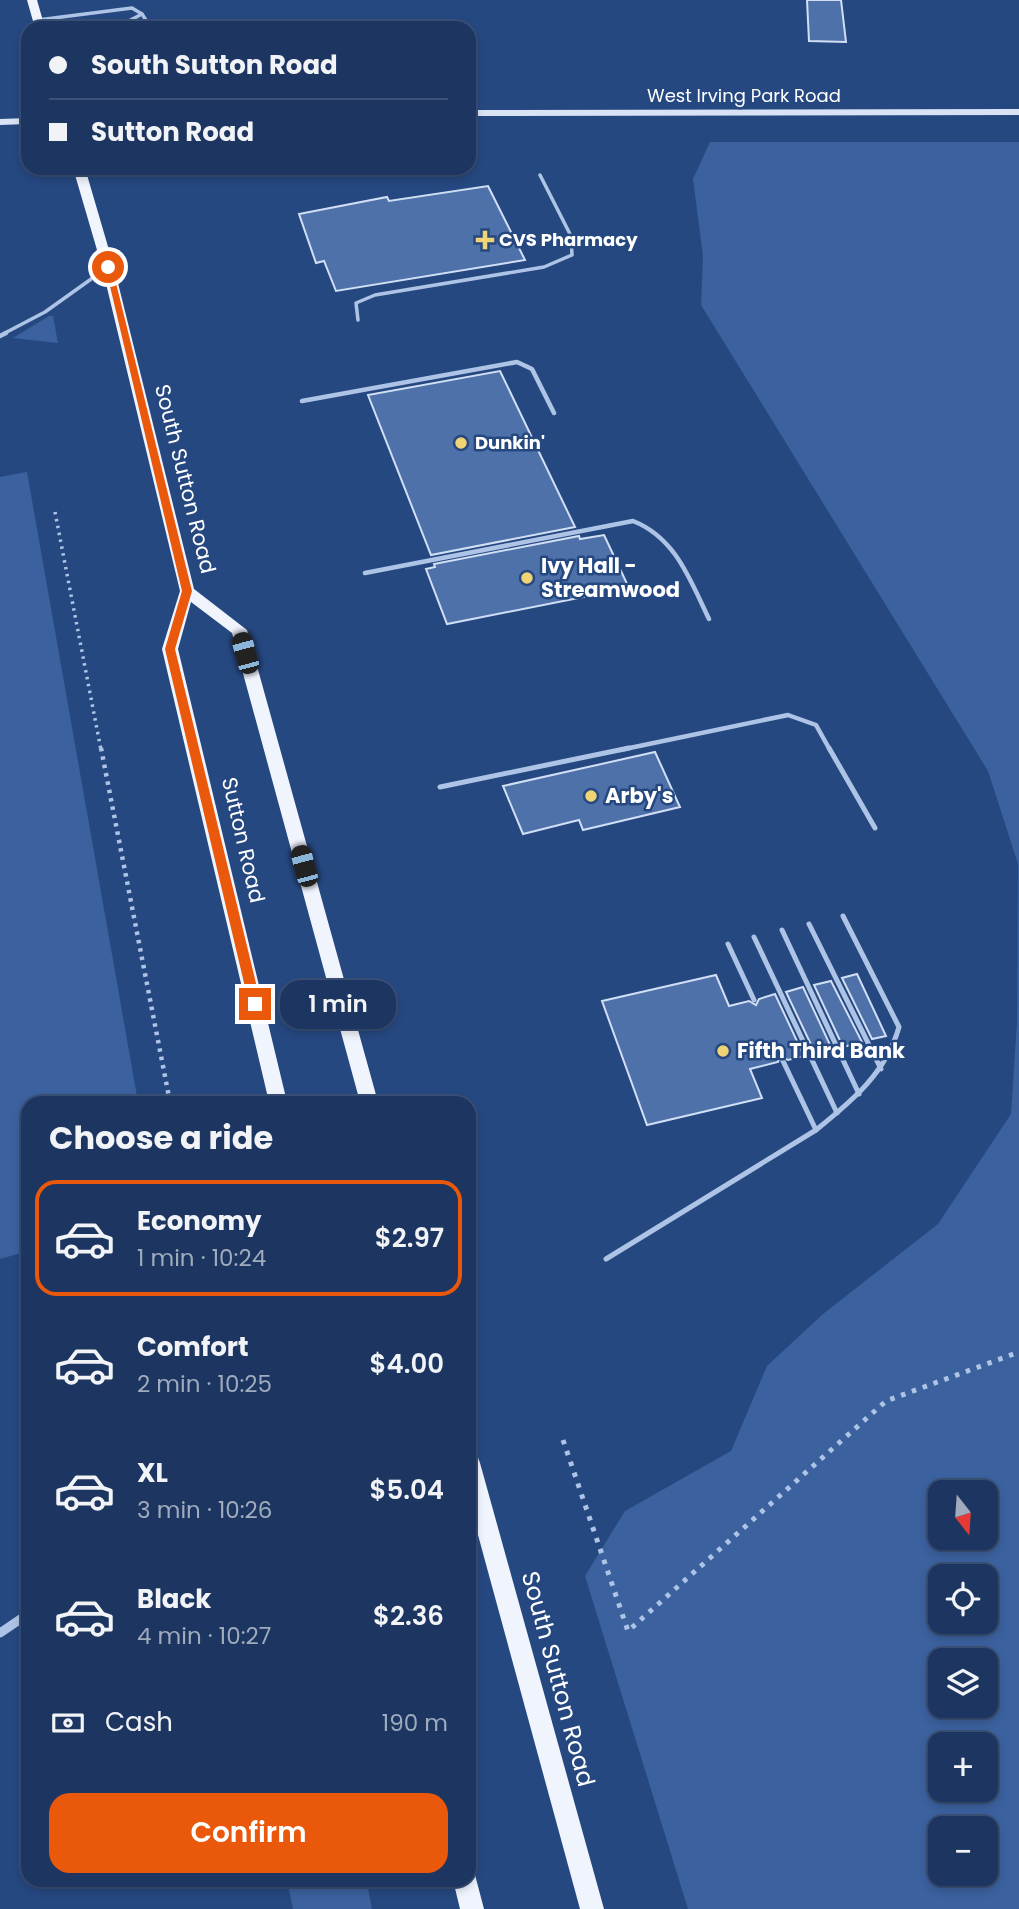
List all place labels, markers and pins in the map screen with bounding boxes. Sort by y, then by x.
place label: CVS Pharmacy [499,227,638,252]
marker: CVS Pharmacy [477,232,493,248]
place label: Dunkin' [475,430,545,455]
marker: Dunkin' [453,435,469,451]
place label: Ivy Hall - Streamwood [541,551,680,604]
marker: Ivy Hall - Streamwood [519,570,535,586]
place label: Arby's [605,781,673,810]
marker: Arby's [583,788,599,804]
place label: Fifth Third Bank [737,1036,905,1065]
marker: Fifth Third Bank [715,1043,731,1059]

